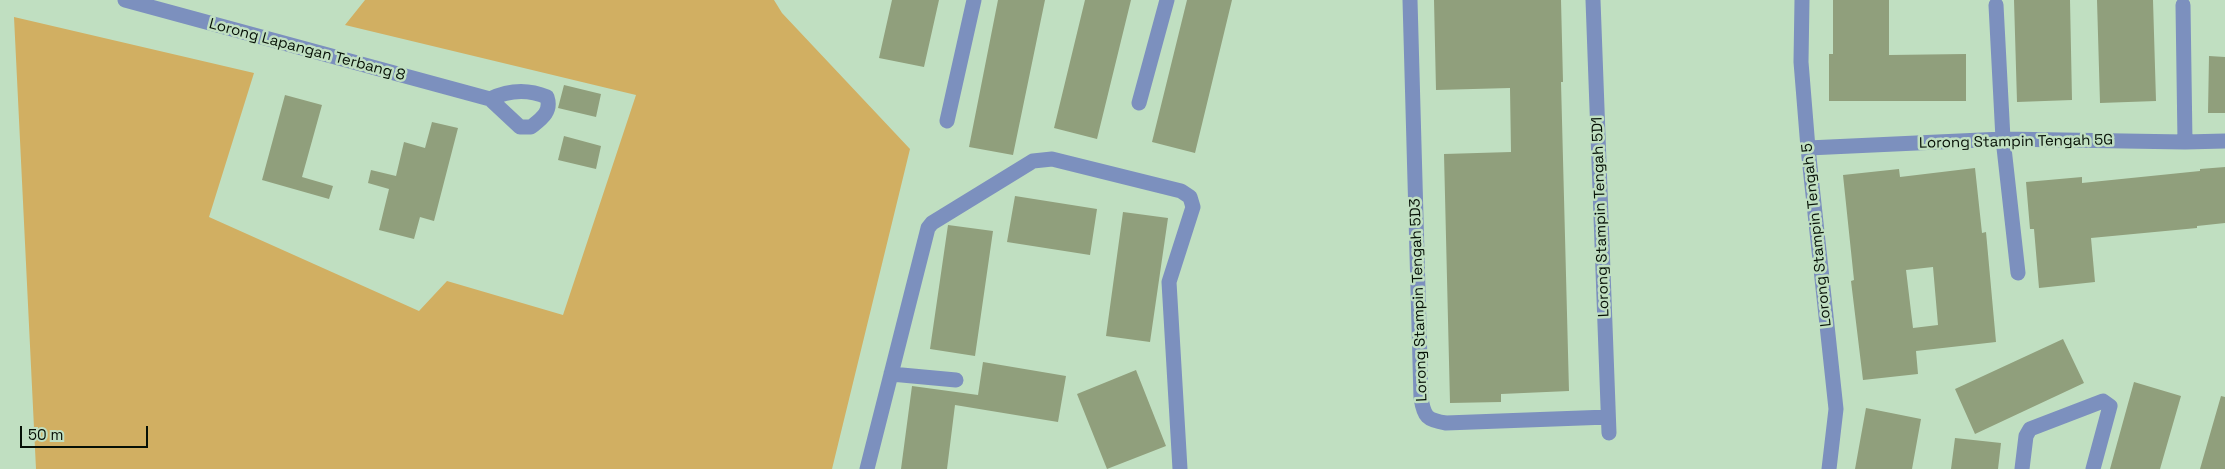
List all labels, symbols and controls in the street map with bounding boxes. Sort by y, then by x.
street label: Lorong Lapangan Terbang 8 [207,15,407,85]
street label: Lorong Stampin Tengah 5D1 [1589,116,1613,318]
street label: Lorong Stampin Tengah 5G [1919,131,2113,153]
street label: Lorong Stampin Tengah 5 [1798,142,1836,328]
street label: Lorong Stampin Tengah 5D3 [1406,198,1432,402]
scale bar [22,416,150,448]
text: 50 m [28,425,63,444]

